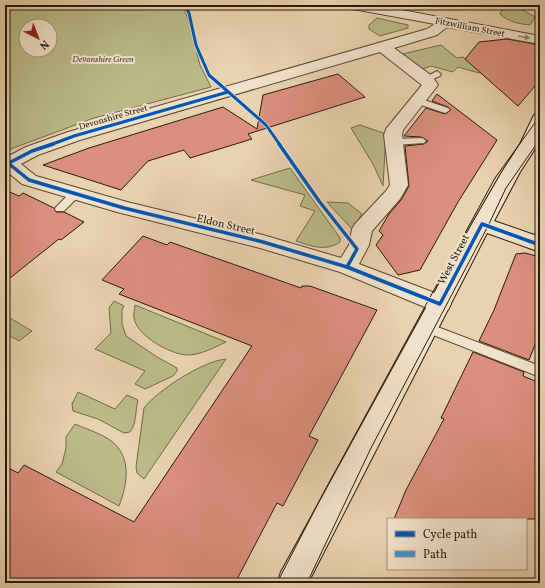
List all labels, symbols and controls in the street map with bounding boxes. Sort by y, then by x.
street label: Fitzwilliam Street [434,14,506,41]
north arrow [18,18,58,58]
one-way arrow [517,34,530,40]
text: N [36,36,52,53]
park label: Devonshire Green [72,53,134,66]
street label: Devonshire Street [77,101,149,134]
street label: Eldon Street [195,211,256,239]
street label: West Street [435,232,474,287]
legend [387,518,527,570]
text: Cycle path [423,527,478,543]
text: Path [423,547,447,563]

